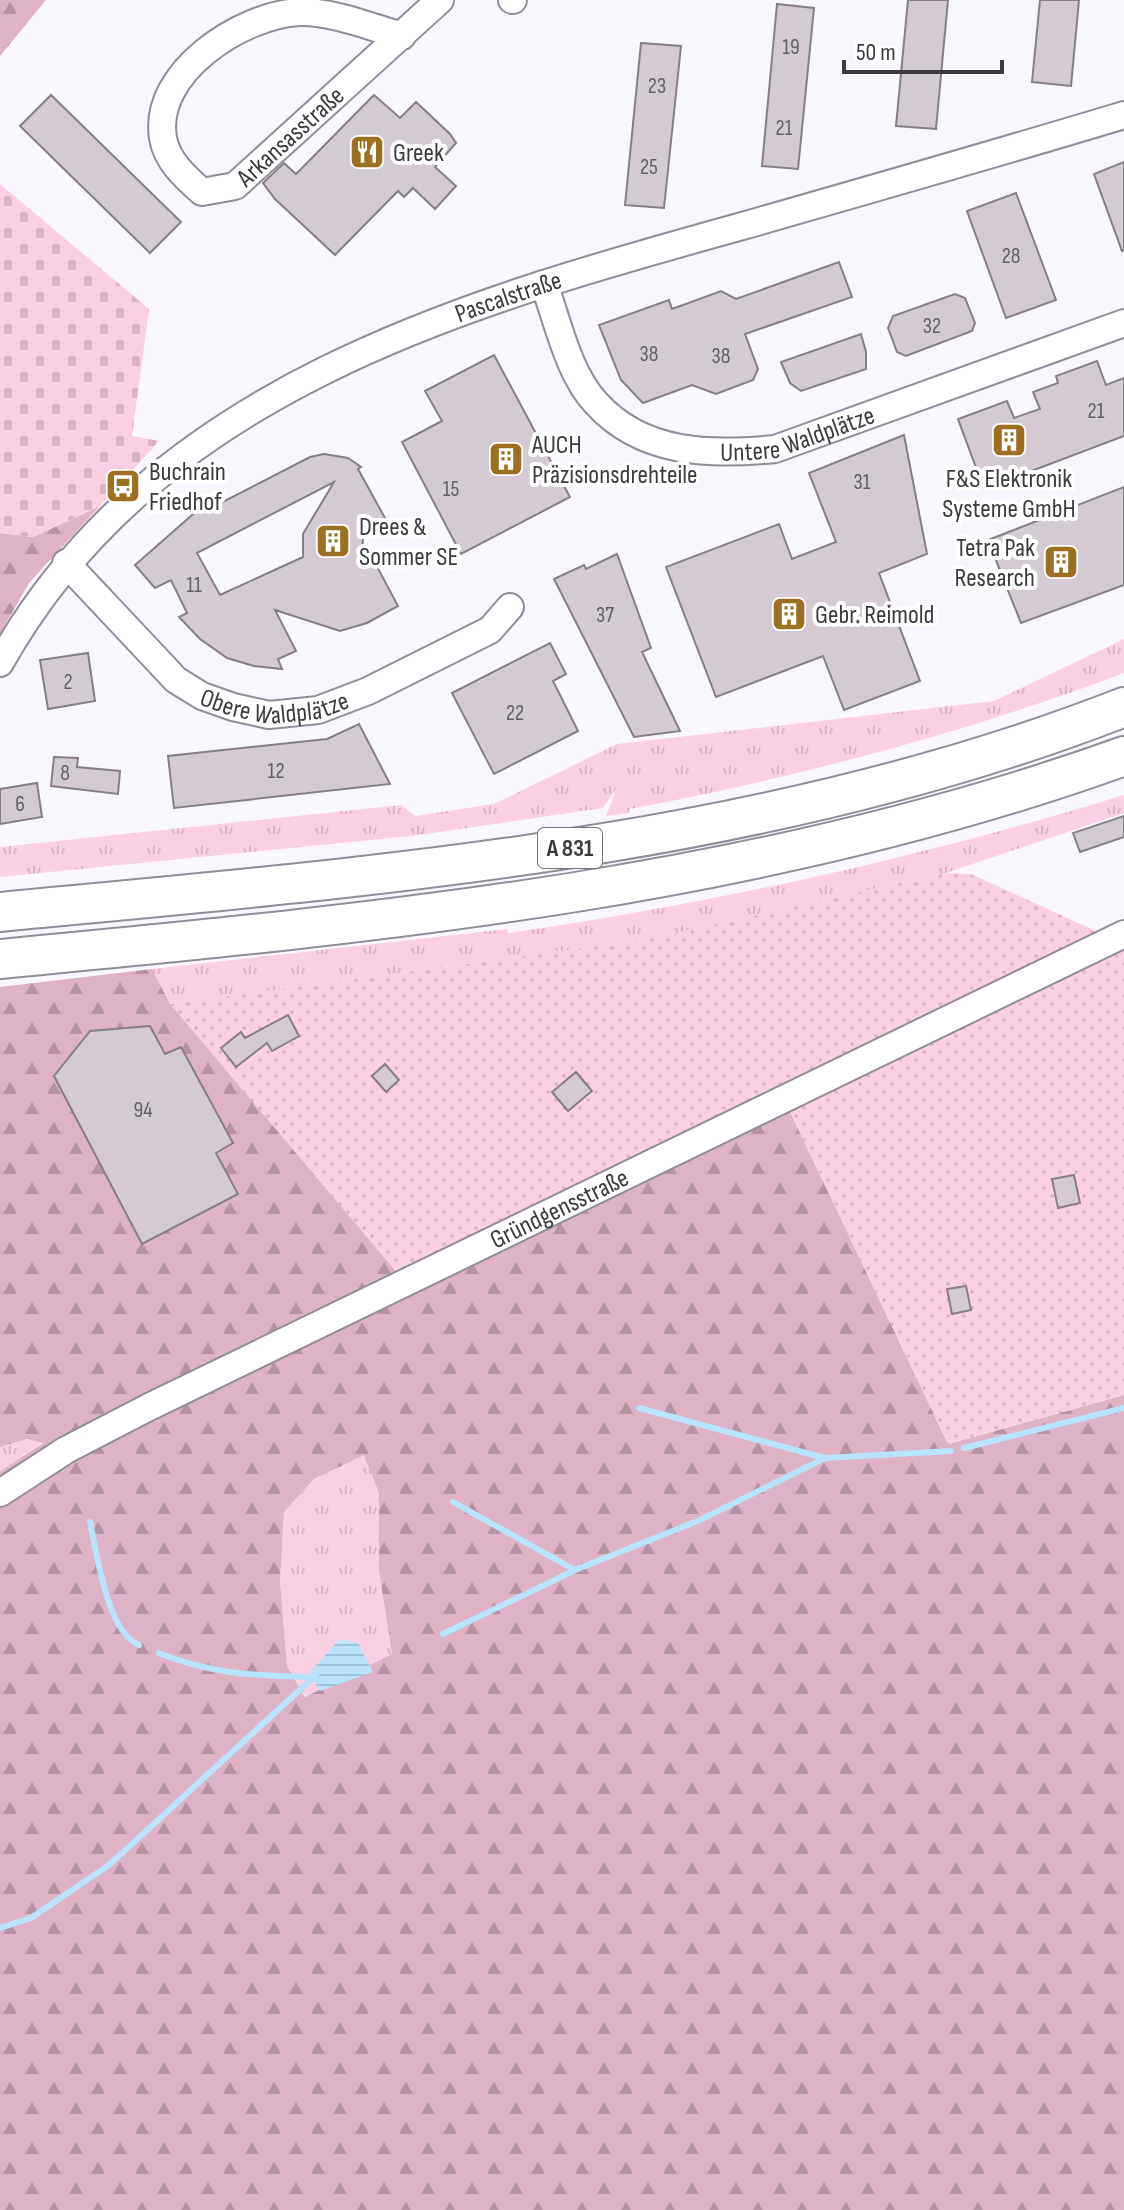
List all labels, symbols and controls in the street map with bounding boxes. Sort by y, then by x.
scale bar [844,24,1002,74]
house number: 19 [782,34,800,61]
text: 50 m [856,38,896,67]
house number: 23 [648,73,666,100]
street label: Arkansasstraße [230,81,351,194]
house number: 21 [776,115,793,142]
restaurant icon: Greek [348,133,386,171]
place label: Greek [393,138,444,169]
house number: 25 [640,154,658,181]
house number: 28 [1002,243,1020,270]
street label: Pascalstraße [451,265,566,330]
house number: 32 [923,313,941,340]
house number: 38 [640,341,658,368]
house number: 38 [712,343,730,370]
house number: 21 [1088,398,1105,425]
street label: Untere Waldplätze [720,400,879,469]
building icon: F&S Elektronik Systeme GmbH [990,421,1028,459]
place label: AUCH Präzisionsdrehteile [531,430,698,491]
building icon: AUCH Präzisionsdrehteile [487,440,525,478]
place label: Buchrain Friedhof [149,457,226,518]
place label: F&S Elektronik Systeme GmbH [942,464,1076,525]
bus stop icon: Buchrain Friedhof [104,467,142,505]
house number: 31 [854,469,871,496]
house number: 15 [443,476,459,503]
place label: Drees & Sommer SE [359,512,458,573]
building icon: Drees & Sommer SE [314,522,352,560]
place label: Tetra Pak Research [954,533,1035,594]
building icon: Tetra Pak Research [1042,543,1080,581]
house number: 11 [186,572,202,599]
building icon: Gebr. Reimold [770,595,808,633]
place label: Gebr. Reimold [815,600,934,631]
house number: 37 [596,602,614,629]
house number: 2 [63,669,73,696]
street label: Obere Waldplätze [196,683,353,732]
house number: 22 [506,700,524,727]
house number: 12 [267,758,285,785]
house number: 8 [60,760,70,787]
house number: 6 [15,791,25,818]
road number: A 831 [538,828,602,868]
house number: 94 [134,1097,152,1124]
street label: Gründgensstraße [485,1163,634,1256]

